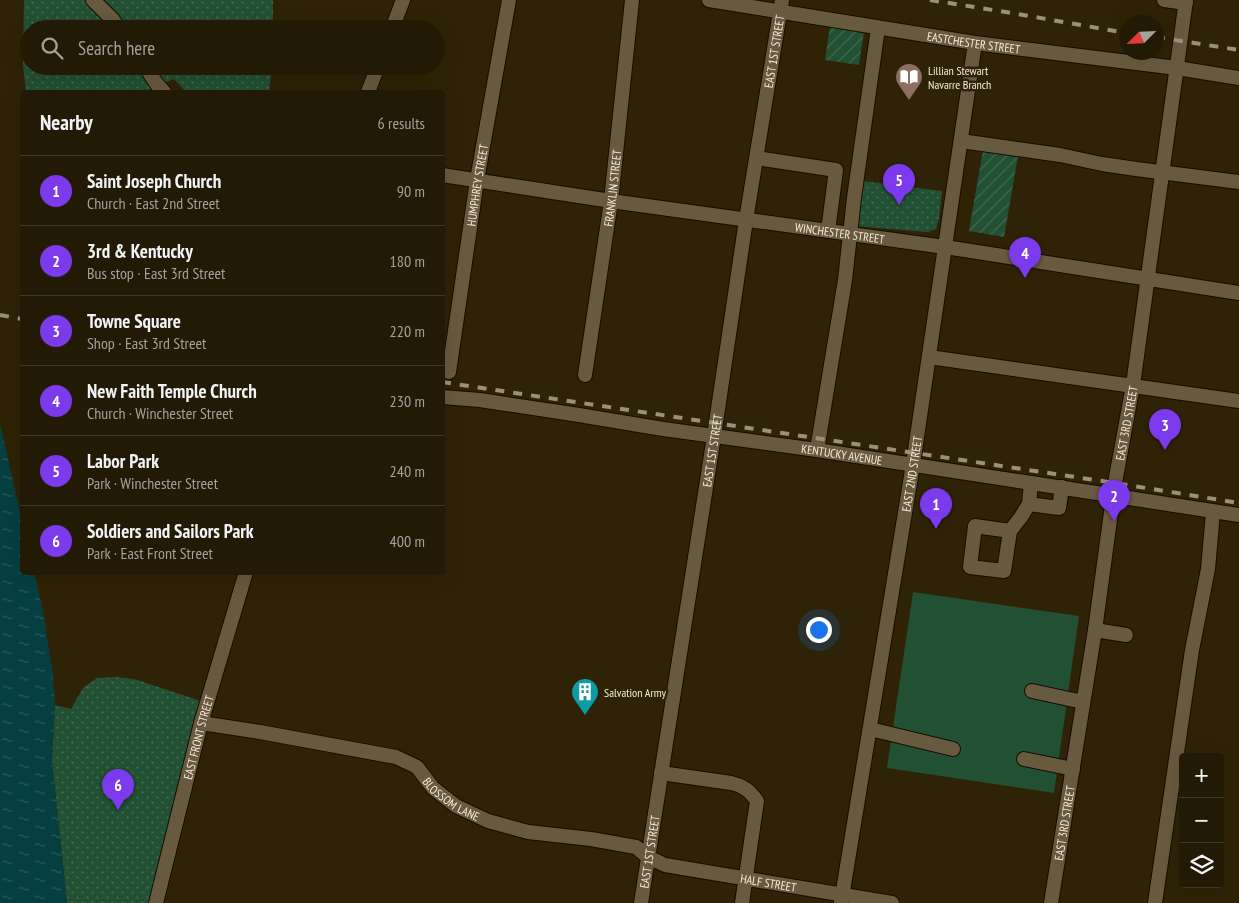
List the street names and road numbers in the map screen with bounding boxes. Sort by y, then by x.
street label: EAST 1ST STREET [760,13,787,89]
street label: EASTCHESTER STREET [926,28,1022,56]
street label: HUMPHREY STREET [463,142,491,227]
street label: FRANKLIN STREET [600,148,624,227]
street label: WINCHESTER STREET [794,219,886,246]
street label: EAST 3RD STREET [1112,384,1140,461]
street label: EAST 1ST STREET [699,412,725,488]
street label: EAST 2ND STREET [898,434,925,513]
street label: KENTUCKY AVENUE [800,440,883,467]
street label: EAST FRONT STREET [180,693,217,781]
street label: BLOSSOM LANE [420,774,482,823]
street label: EAST 3RD STREET [1050,784,1077,862]
street label: EAST 1ST STREET [636,814,662,889]
street label: HALF STREET [739,870,798,894]

